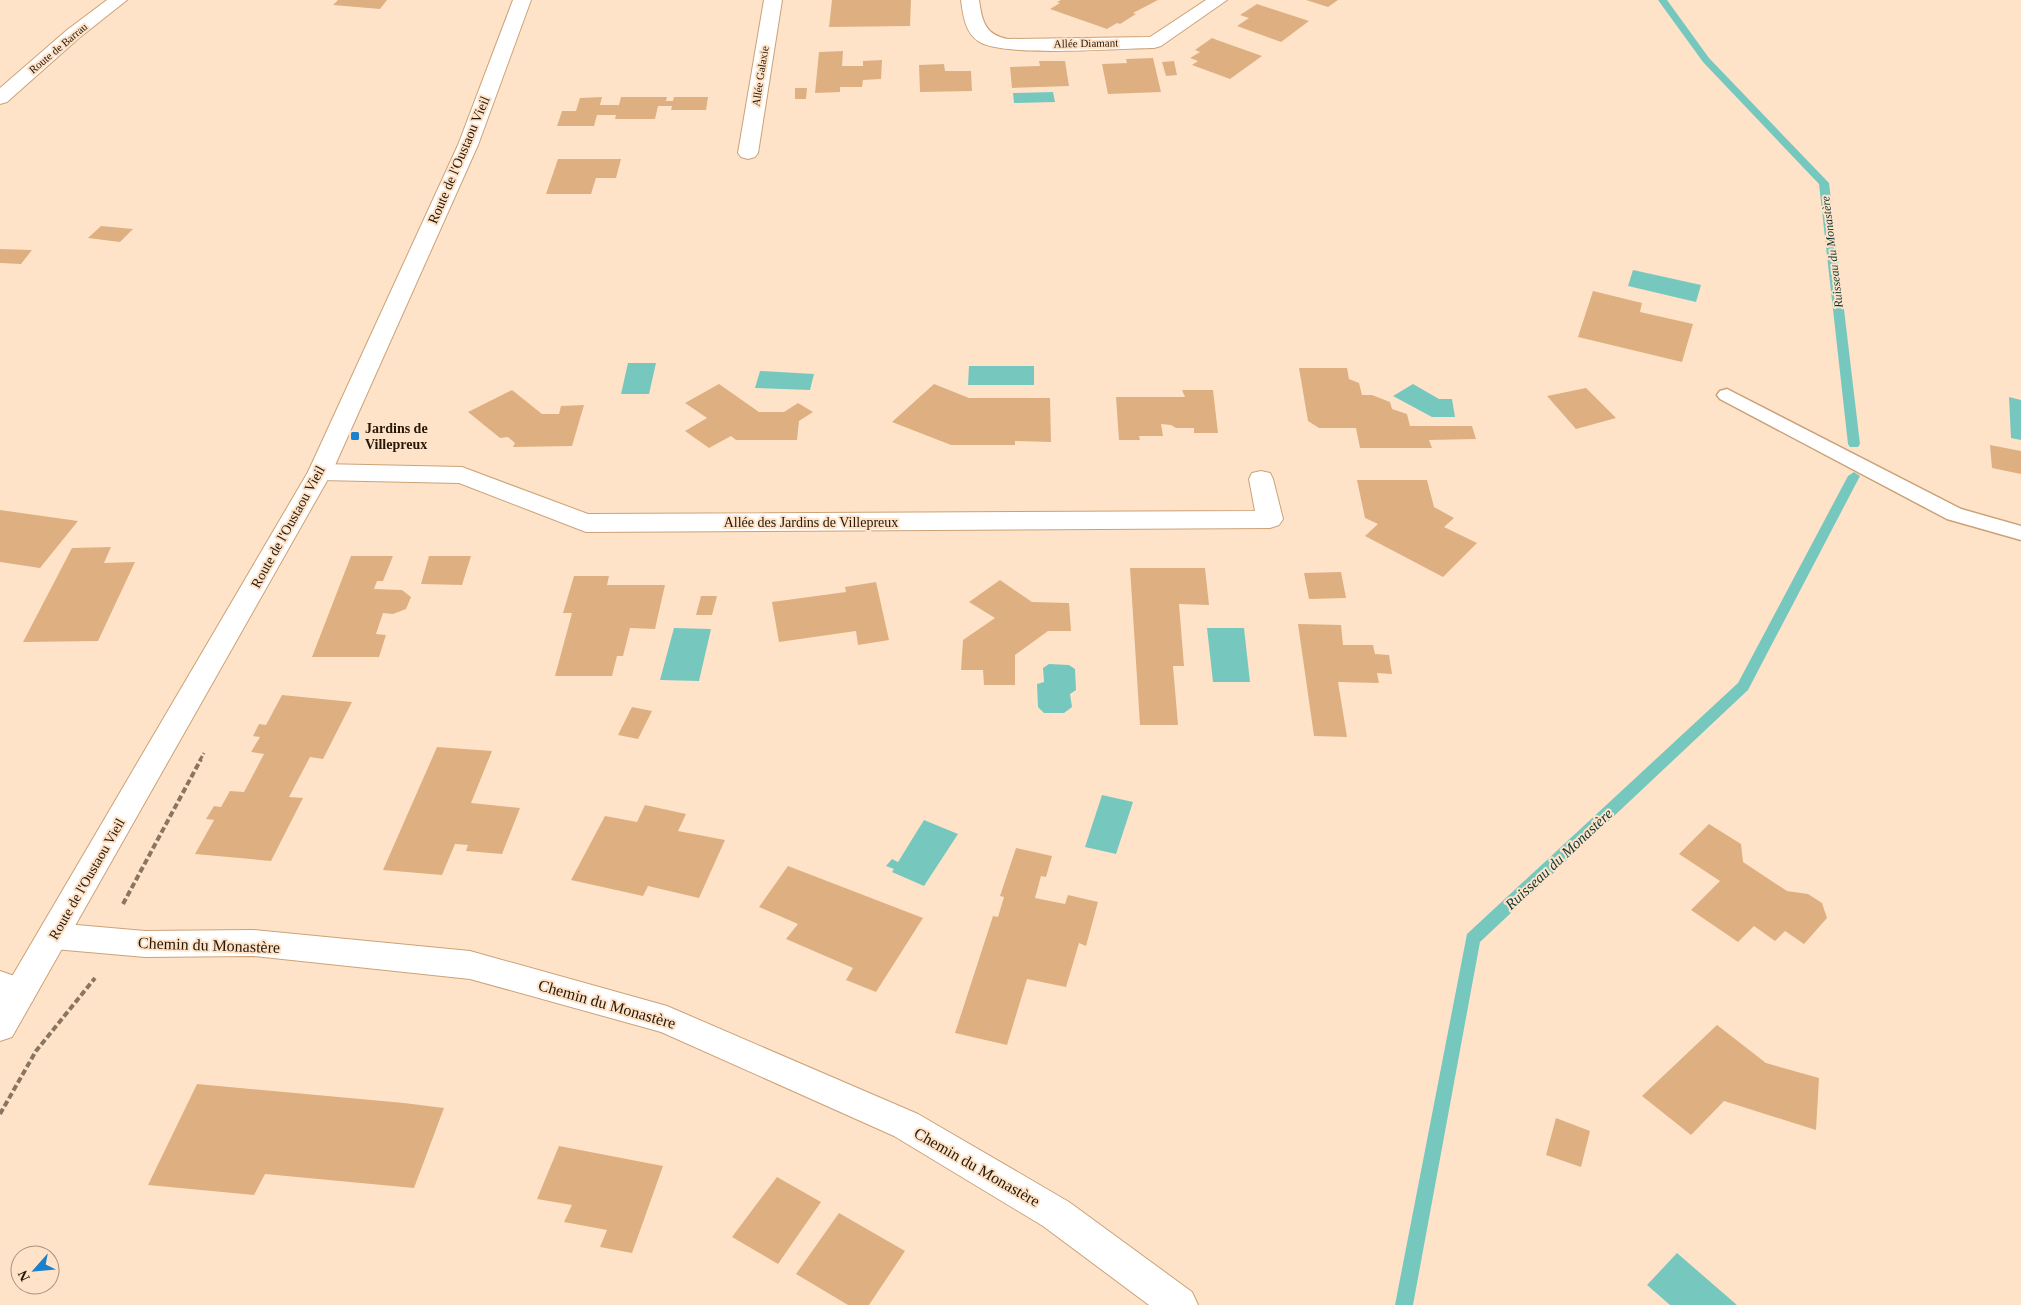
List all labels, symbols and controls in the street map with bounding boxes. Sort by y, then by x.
street label: Route de Barrau [27,20,90,76]
street label: Allée Diamant [1054,36,1118,50]
street label: Allée Galaxie [749,45,771,107]
street label: Route de l'Oustaou Vieil [425,94,493,226]
water label: Ruisseau du Monastère [1818,195,1846,310]
place label: Jardins de Villepreux [365,421,428,452]
marker: Jardins de Villepreux [349,430,361,442]
street label: Route de l'Oustaou Vieil [248,463,328,591]
street label: Allée des Jardins de Villepreux [724,515,898,530]
water label: Ruisseau du Monastère [1502,805,1616,913]
street label: Route de l'Oustaou Vieil [46,816,128,942]
street label: Chemin du Monastère [138,934,280,956]
street label: Chemin du Monastère [536,976,678,1032]
street label: Chemin du Monastère [911,1124,1043,1210]
north arrow [10,1245,60,1295]
text: N [15,1268,33,1284]

